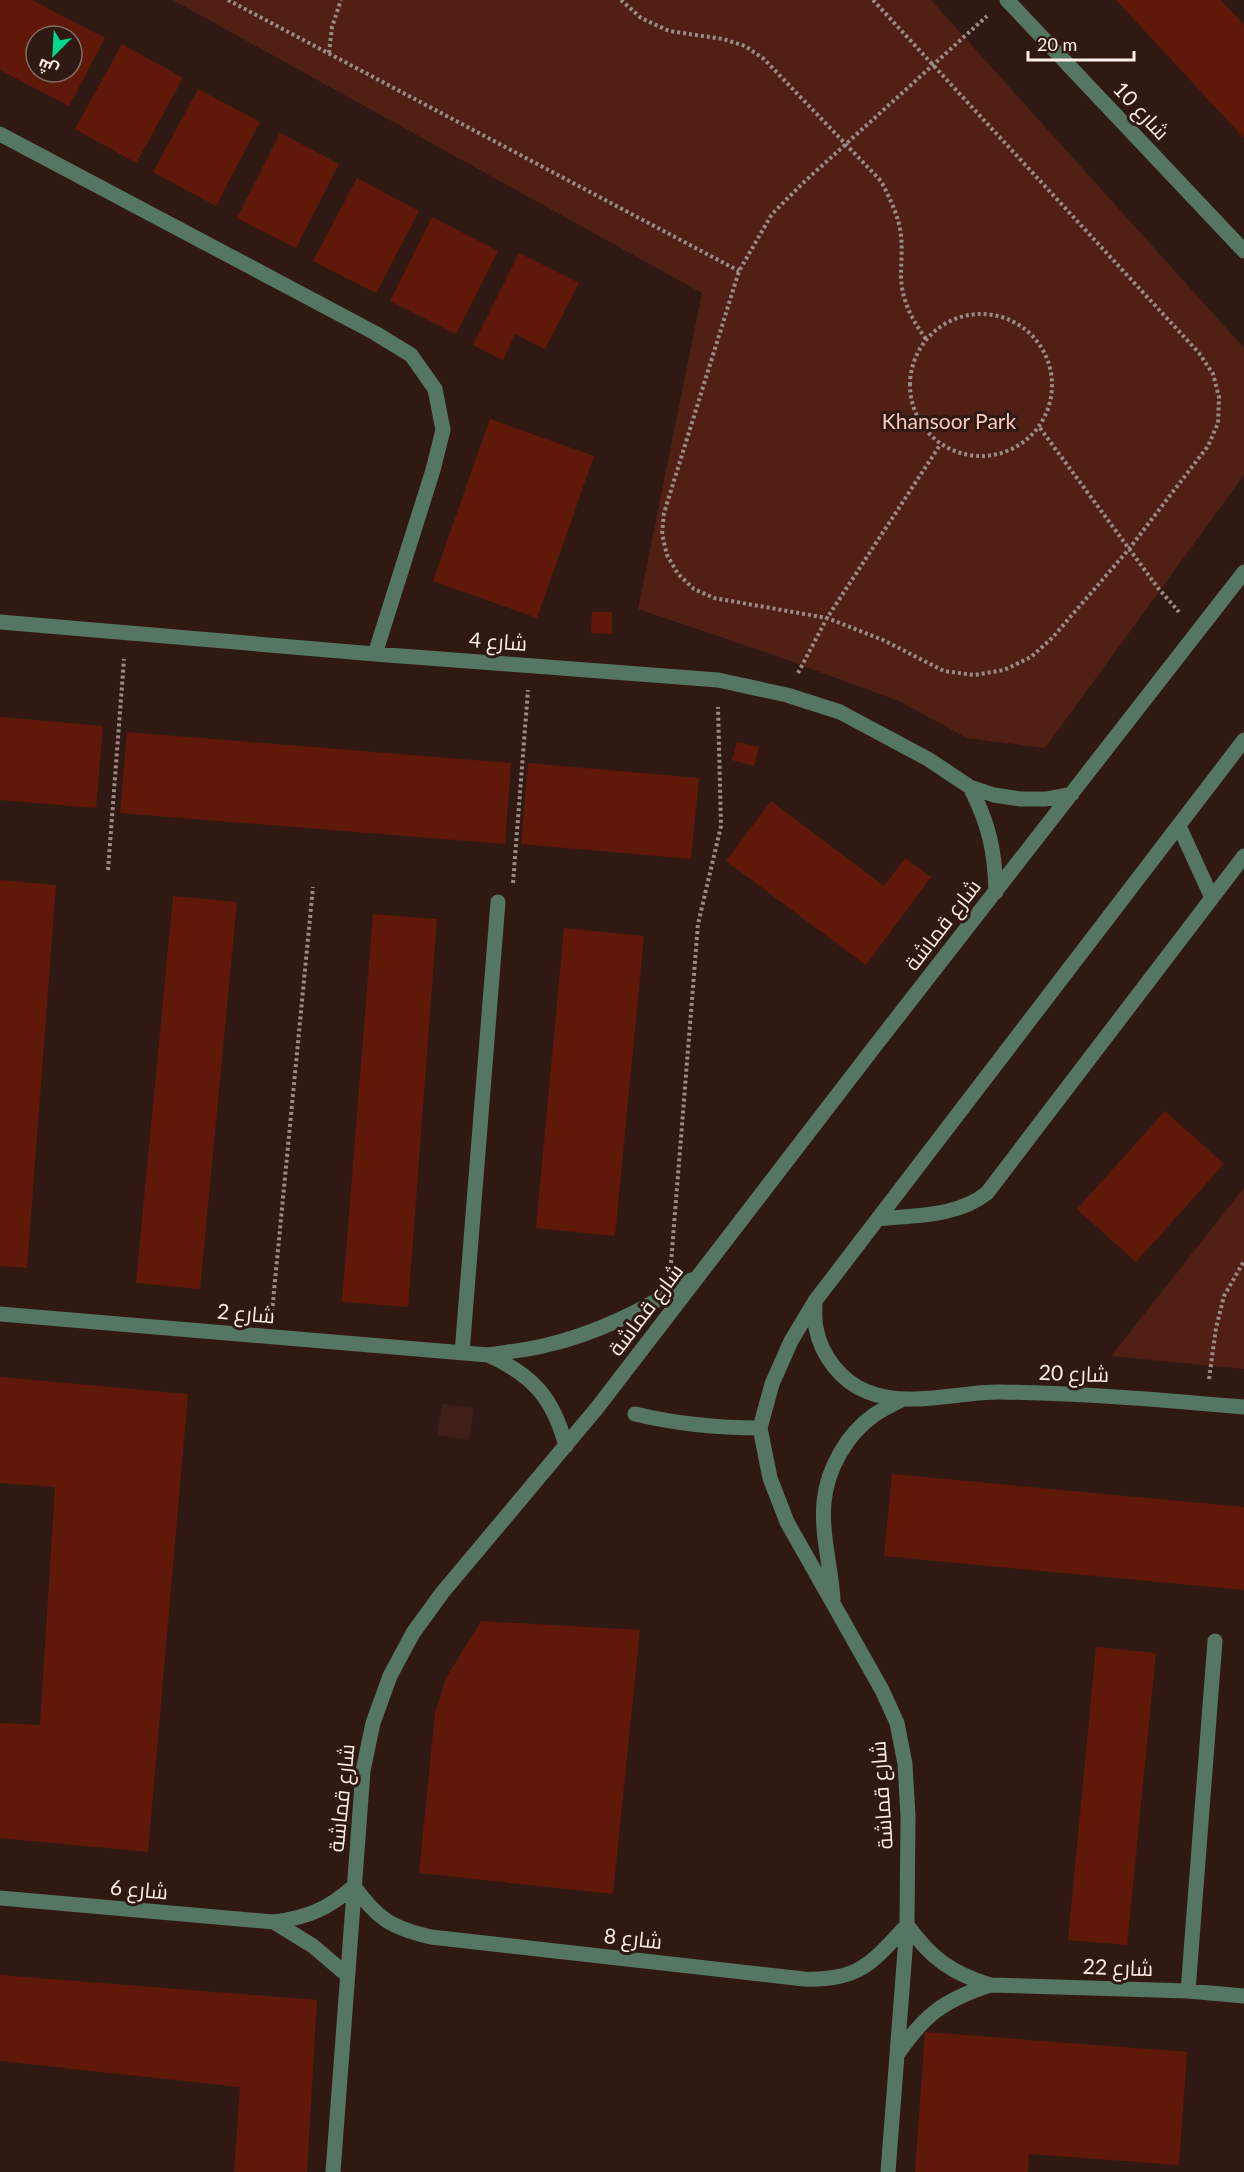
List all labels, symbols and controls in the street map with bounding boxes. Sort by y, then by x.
north arrow [24,24,84,84]
scale bar [1028,24,1134,62]
text: 20 m [1037,33,1077,55]
text: ش [34,54,61,81]
street label: شارع 10 [1107,76,1175,146]
park label: Khansoor Park [882,408,1016,433]
street label: شارع 4 [468,626,528,658]
street label: شارع قماشة [899,874,987,976]
street label: شارع قماشة [602,1258,690,1362]
street label: شارع 2 [216,1298,276,1330]
street label: شارع 20 [1038,1359,1110,1389]
street label: شارع قماشة [864,1740,900,1850]
street label: شارع قماشة [322,1742,362,1854]
street label: شارع 6 [109,1874,169,1906]
street label: شارع 8 [603,1922,663,1956]
street label: شارع 22 [1082,1953,1154,1983]

